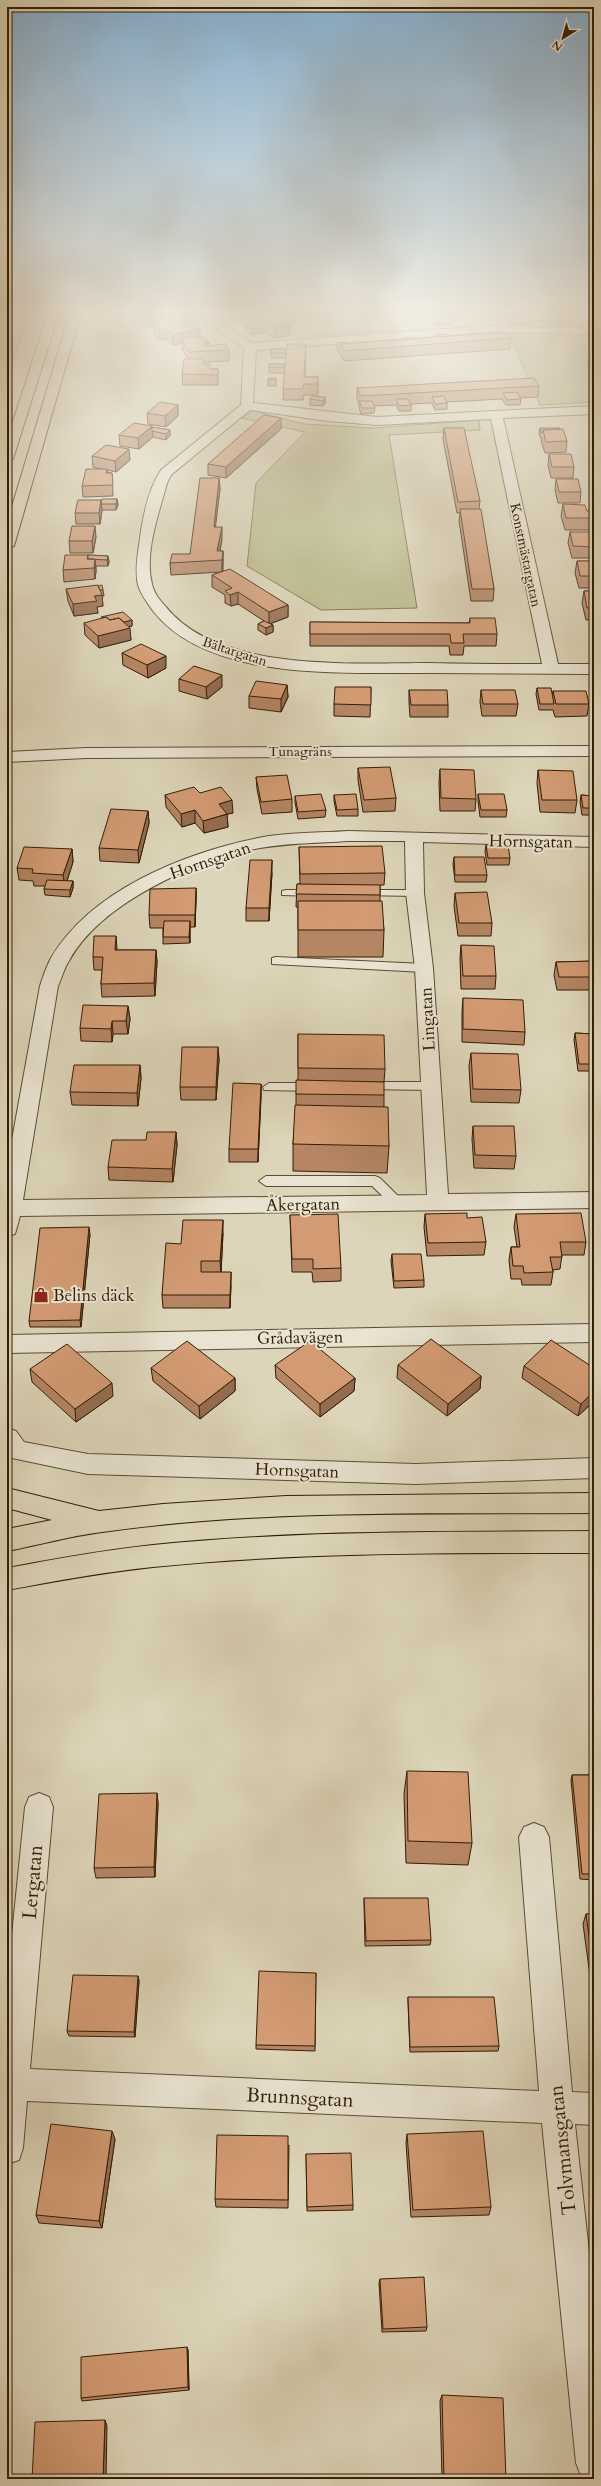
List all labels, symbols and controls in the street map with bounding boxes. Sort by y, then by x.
north arrow [543,18,583,58]
text: N [549,36,566,54]
street label: Konstmästargatan [505,501,546,609]
street label: Bältargatan [200,632,270,671]
street label: Tunagräns [268,742,332,761]
street label: Hornsgatan [489,829,574,854]
street label: Hornsgatan [167,836,254,885]
street label: Lingatan [414,986,441,1052]
street label: Åkergatan [266,1192,341,1217]
place label: Belins däck [53,1284,136,1307]
shop icon: Belins däck [32,1286,50,1304]
street label: Grådavägen [257,1325,344,1350]
street label: Hornsgatan [255,1458,340,1483]
street label: Lergatan [16,1843,49,1920]
street label: Brunnsgatan [246,2081,355,2114]
street label: Tolvmansgatan [542,2083,583,2216]

